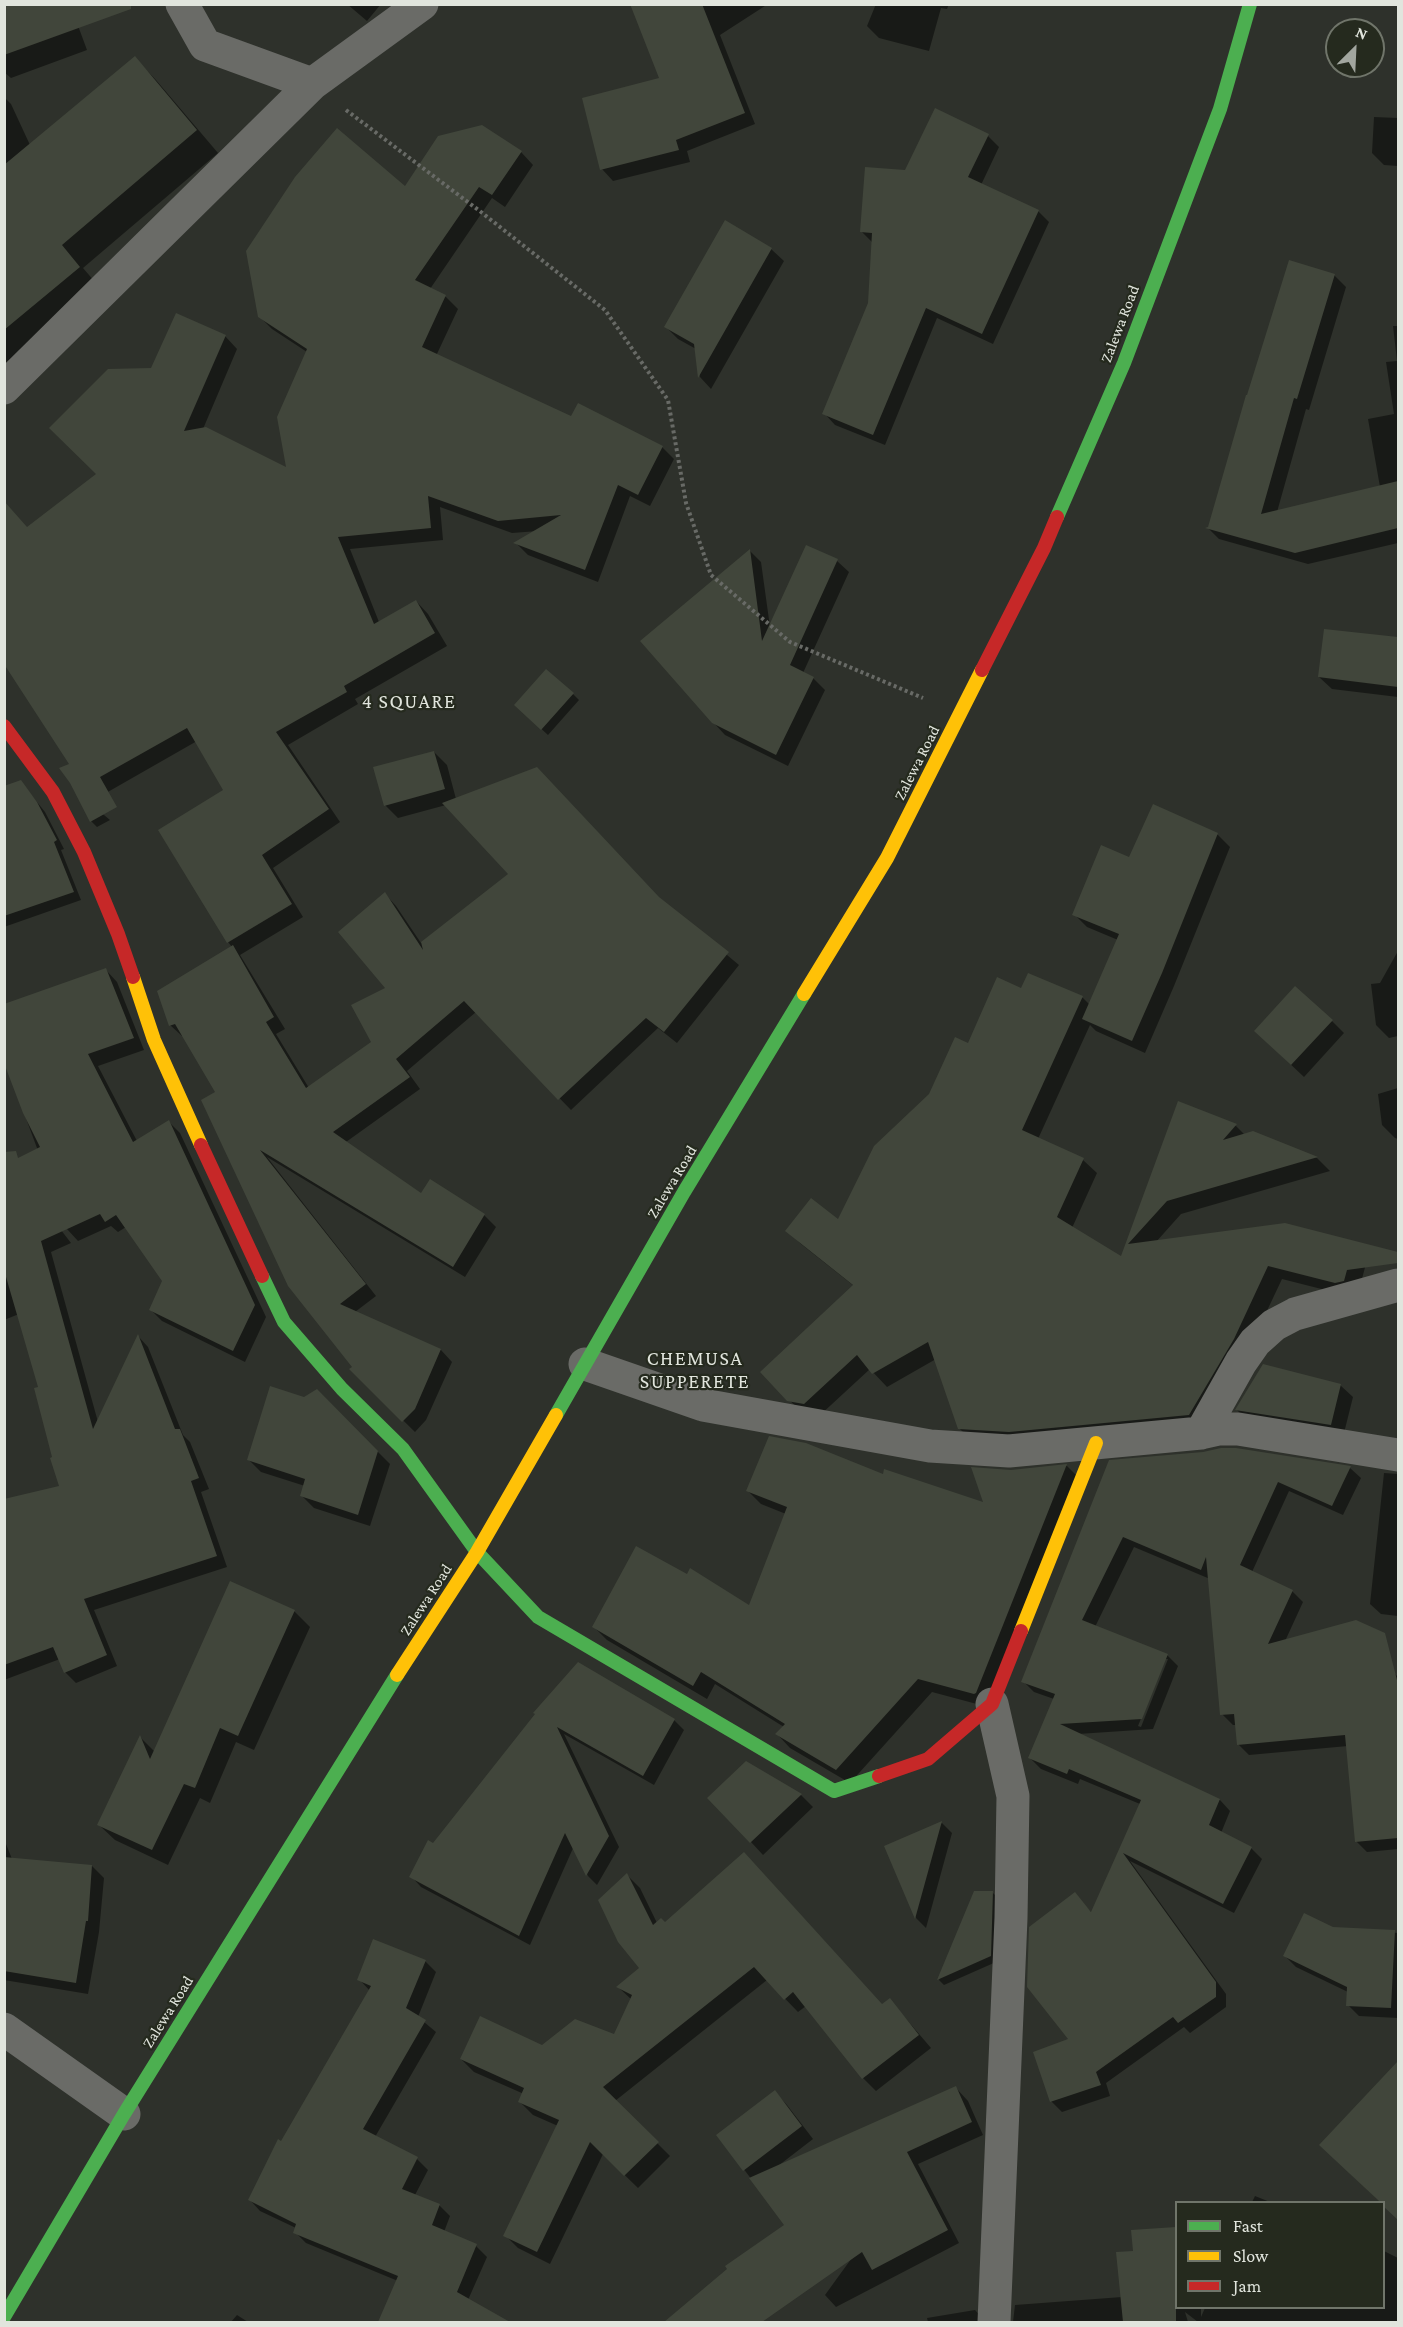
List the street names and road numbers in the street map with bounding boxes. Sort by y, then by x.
street label: Zalewa Road [1096,283,1144,365]
street label: Zalewa Road [890,722,944,804]
street label: Zalewa Road [643,1142,701,1222]
street label: Zalewa Road [396,1561,456,1639]
street label: Zalewa Road [138,1972,198,2052]

